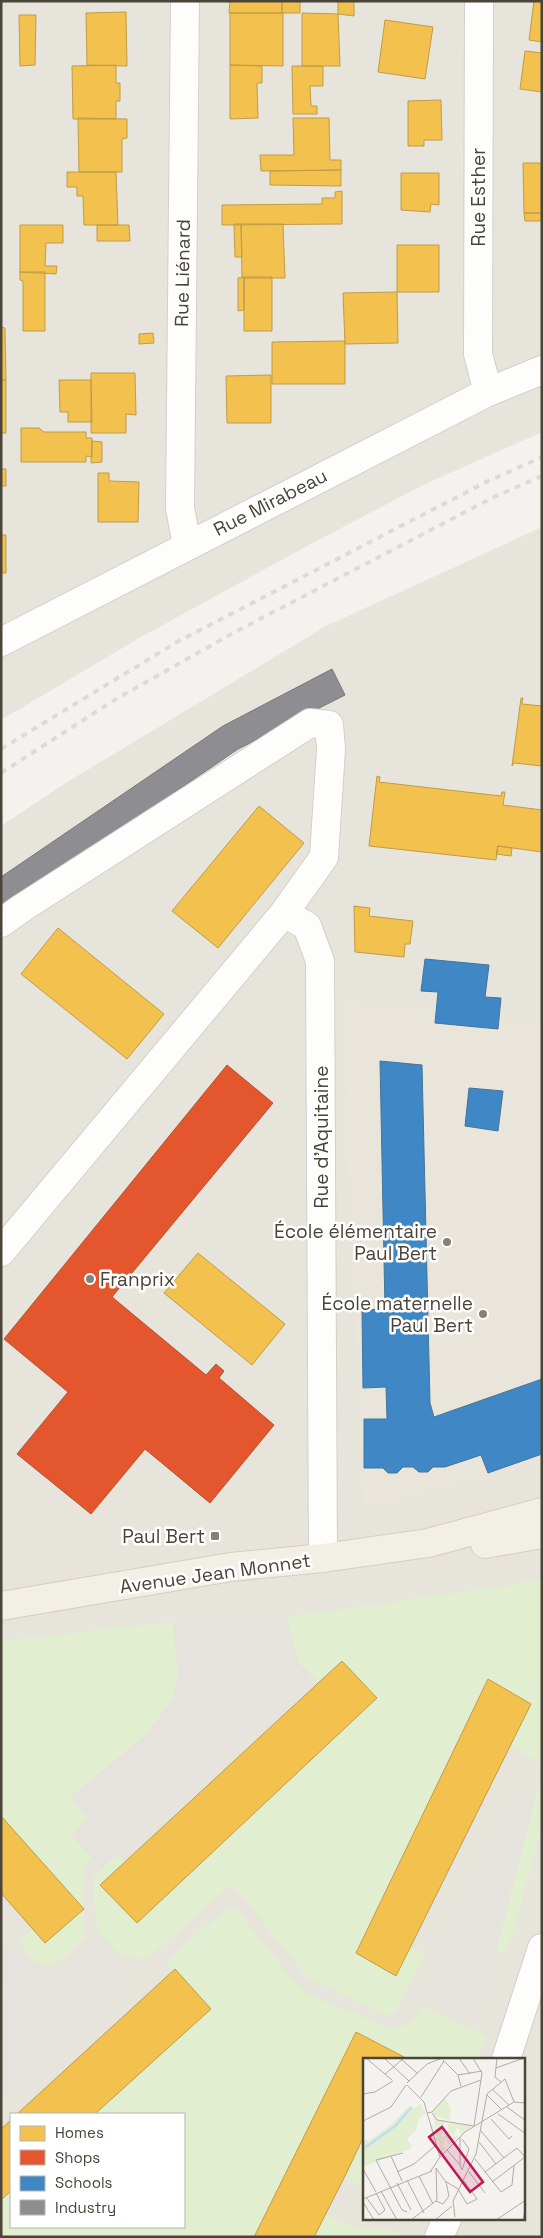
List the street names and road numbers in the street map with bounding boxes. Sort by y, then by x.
street label: Rue Esther [466,147,491,247]
street label: Rue Liénard [169,219,196,327]
street label: Rue Mirabeau [209,463,331,542]
street label: Rue d'Aquitaine [309,1066,334,1208]
street label: Avenue Jean Monnet [118,1548,312,1599]

